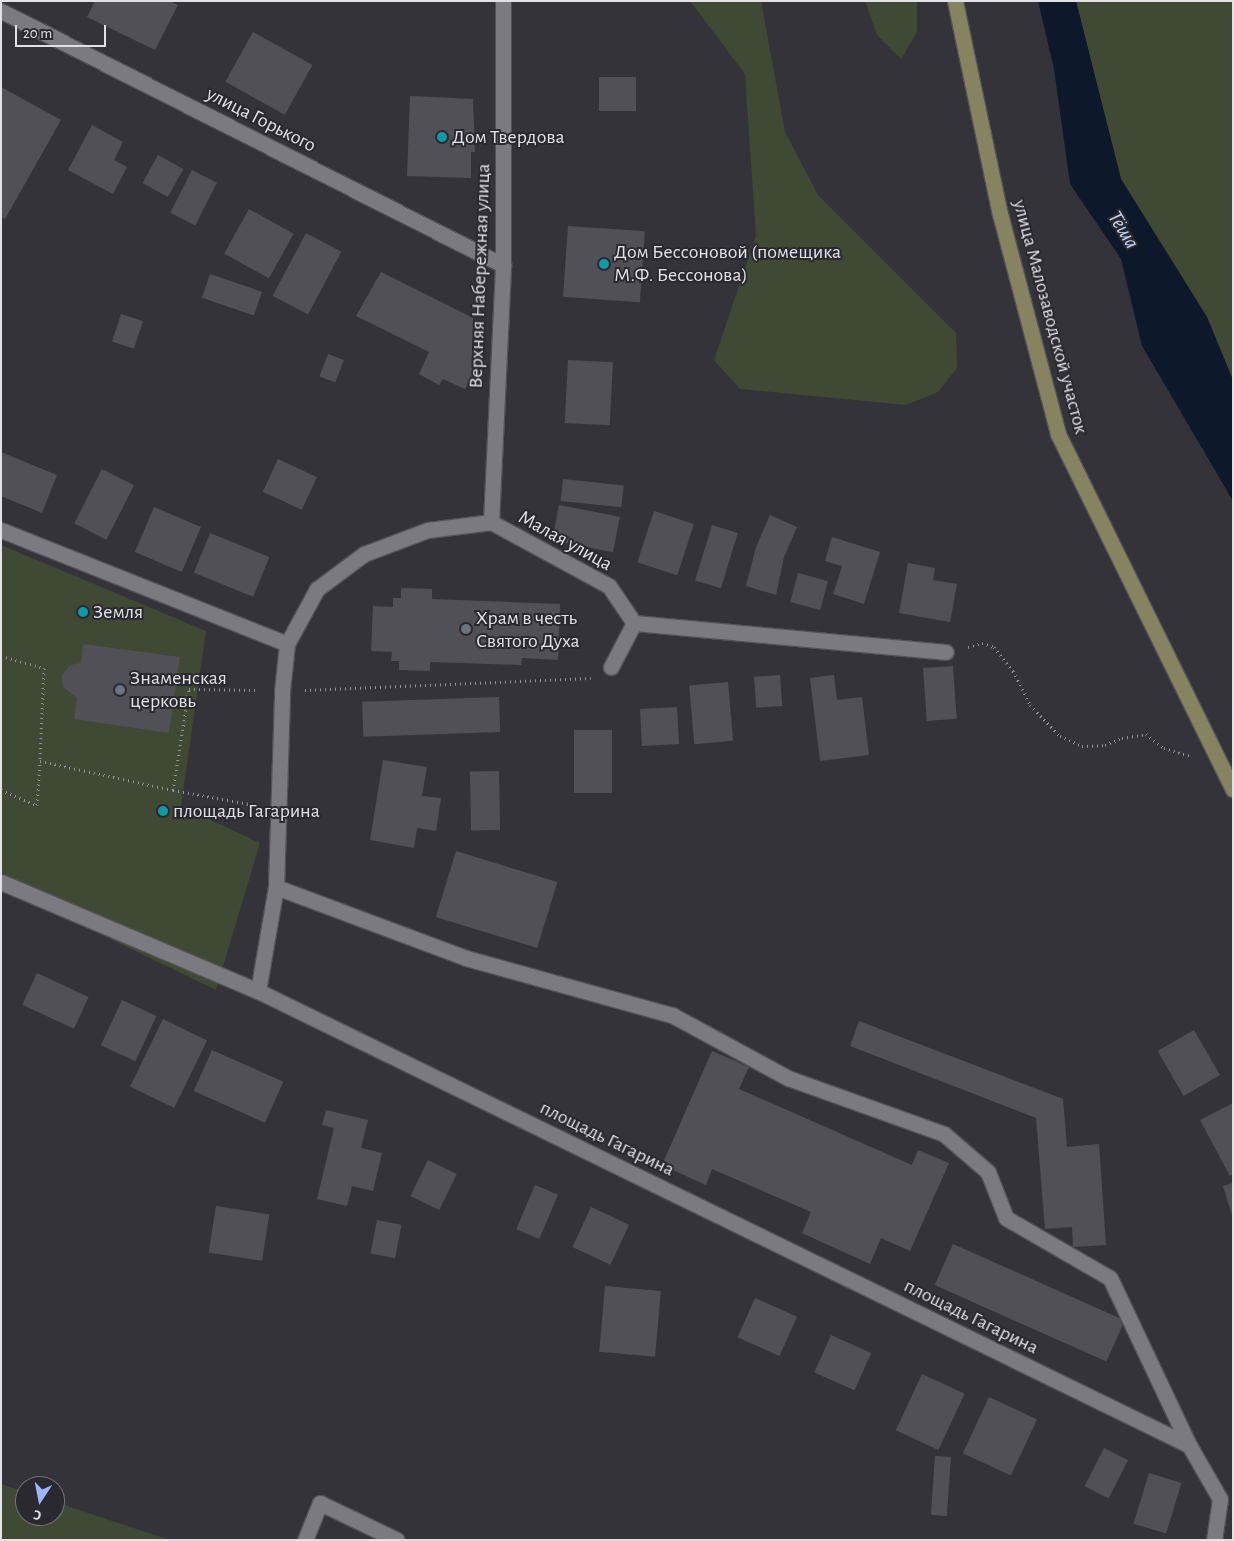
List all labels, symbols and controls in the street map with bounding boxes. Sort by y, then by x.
scale bar [18,15,109,47]
text: 20 m [23,26,52,41]
street label: улица Горького [202,82,320,158]
place label: Дом Твердова [452,125,565,149]
marker: Дом Твердова [436,131,448,143]
street label: Верхняя Набережная улица [464,163,496,389]
street label: улица Малозаводской участок [1007,197,1093,437]
water label: Тёша [1102,206,1144,254]
place label: Дом Бессоновой (помещика М.Ф. Бессонова) [614,240,841,287]
marker: Дом Бессоновой (помещика М.Ф. Бессонова) [598,258,610,270]
street label: Малая улица [514,505,616,577]
place label: Земля [93,600,143,624]
marker: Земля [77,606,89,618]
place label: Храм в честь Святого Духа [476,606,580,653]
marker: Храм в честь Святого Духа [460,623,472,635]
place label: Знаменская церковь [130,666,227,713]
marker: Знаменская церковь [114,684,126,696]
place label: площадь Гагарина [173,799,320,823]
marker: площадь Гагарина [157,805,169,817]
street label: площадь Гагарина [536,1096,678,1182]
street label: площадь Гагарина [900,1274,1042,1360]
north arrow [15,1476,65,1526]
text: С [32,1507,42,1522]

